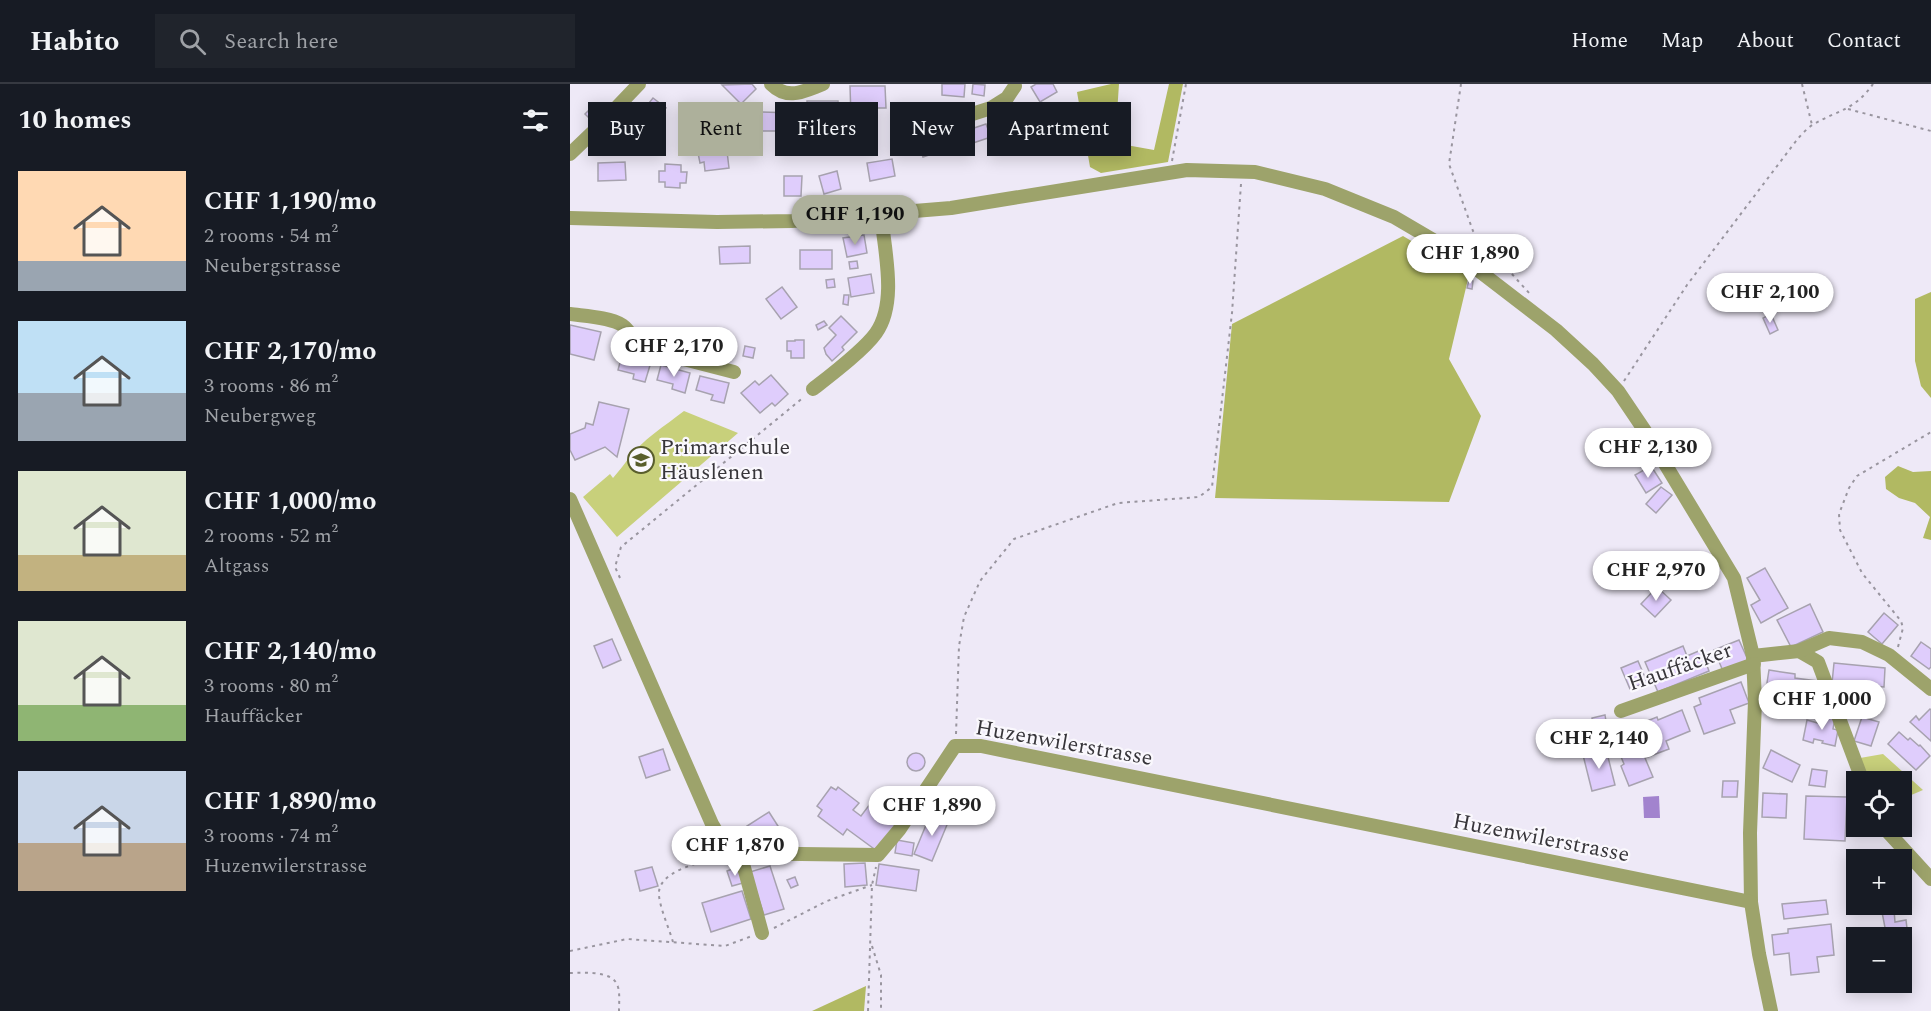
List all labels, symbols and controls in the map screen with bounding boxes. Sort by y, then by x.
search box [155,14,575,68]
text: Habito [30,20,119,63]
icon: search [176,25,209,58]
text: Search here [224,25,338,58]
text: Home [1571,25,1628,57]
text: Map [1661,25,1703,57]
text: About [1736,25,1794,57]
text: Contact [1827,25,1901,57]
text: 10 homes [18,100,132,140]
chip: Buy [588,102,666,156]
chip: Rent [678,102,763,156]
chip: Filters [775,102,878,156]
chip: New [890,102,975,156]
chip: Apartment [987,102,1131,156]
icon: filters [519,104,552,137]
text: CHF 1,190/mo [204,181,377,221]
icon: home [66,195,138,267]
pin: CHF 1,190 [786,195,924,246]
text: CHF 1,190 [806,199,904,229]
text: 2 rooms · 54 m² [204,221,338,251]
pin: CHF 1,890 [1401,234,1539,285]
text: CHF 1,890 [1421,238,1519,268]
text: Neubergstrasse [204,251,341,281]
pin: CHF 2,100 [1701,273,1839,324]
text: CHF 2,100 [1721,277,1819,307]
pin: CHF 2,170 [605,327,743,378]
text: CHF 2,170/mo [204,331,377,371]
text: CHF 2,170 [625,331,723,361]
icon: home [66,345,138,417]
text: 3 rooms · 86 m² [204,371,338,401]
text: Neubergweg [204,401,316,431]
pin: CHF 2,130 [1579,428,1717,479]
place label: Primarschule Häuslenen [660,431,790,489]
text: CHF 2,130 [1599,432,1697,462]
school or university icon: Primarschule Häuslenen [626,445,656,475]
text: CHF 1,000/mo [204,481,377,521]
icon: home [66,495,138,567]
text: 2 rooms · 52 m² [204,521,338,551]
text: Altgass [204,551,269,581]
pin: CHF 2,970 [1587,551,1725,602]
text: CHF 2,970 [1607,555,1705,585]
text: CHF 2,140/mo [204,631,377,671]
street label: Hauffäcker [1623,634,1737,700]
icon: home [66,645,138,717]
text: 3 rooms · 80 m² [204,671,338,701]
pin: CHF 1,000 [1753,680,1891,731]
text: CHF 1,000 [1773,684,1871,714]
text: Hauffäcker [204,701,303,731]
street label: Huzenwilerstrasse [973,711,1155,775]
pin: CHF 2,140 [1530,719,1668,770]
text: CHF 2,140 [1550,723,1648,753]
map controls [1846,771,1912,993]
button: locate [1846,771,1912,837]
text: CHF 1,890/mo [204,781,377,821]
pin: CHF 1,890 [863,786,1001,837]
text: CHF 1,890 [883,790,981,820]
icon: home [66,795,138,867]
street label: Huzenwilerstrasse [1450,805,1632,871]
text: 3 rooms · 74 m² [204,821,338,851]
pin: CHF 1,870 [666,826,804,877]
text: CHF 1,870 [686,830,784,860]
button: + [1846,849,1912,915]
text: Huzenwilerstrasse [204,851,367,881]
button: − [1846,927,1912,993]

